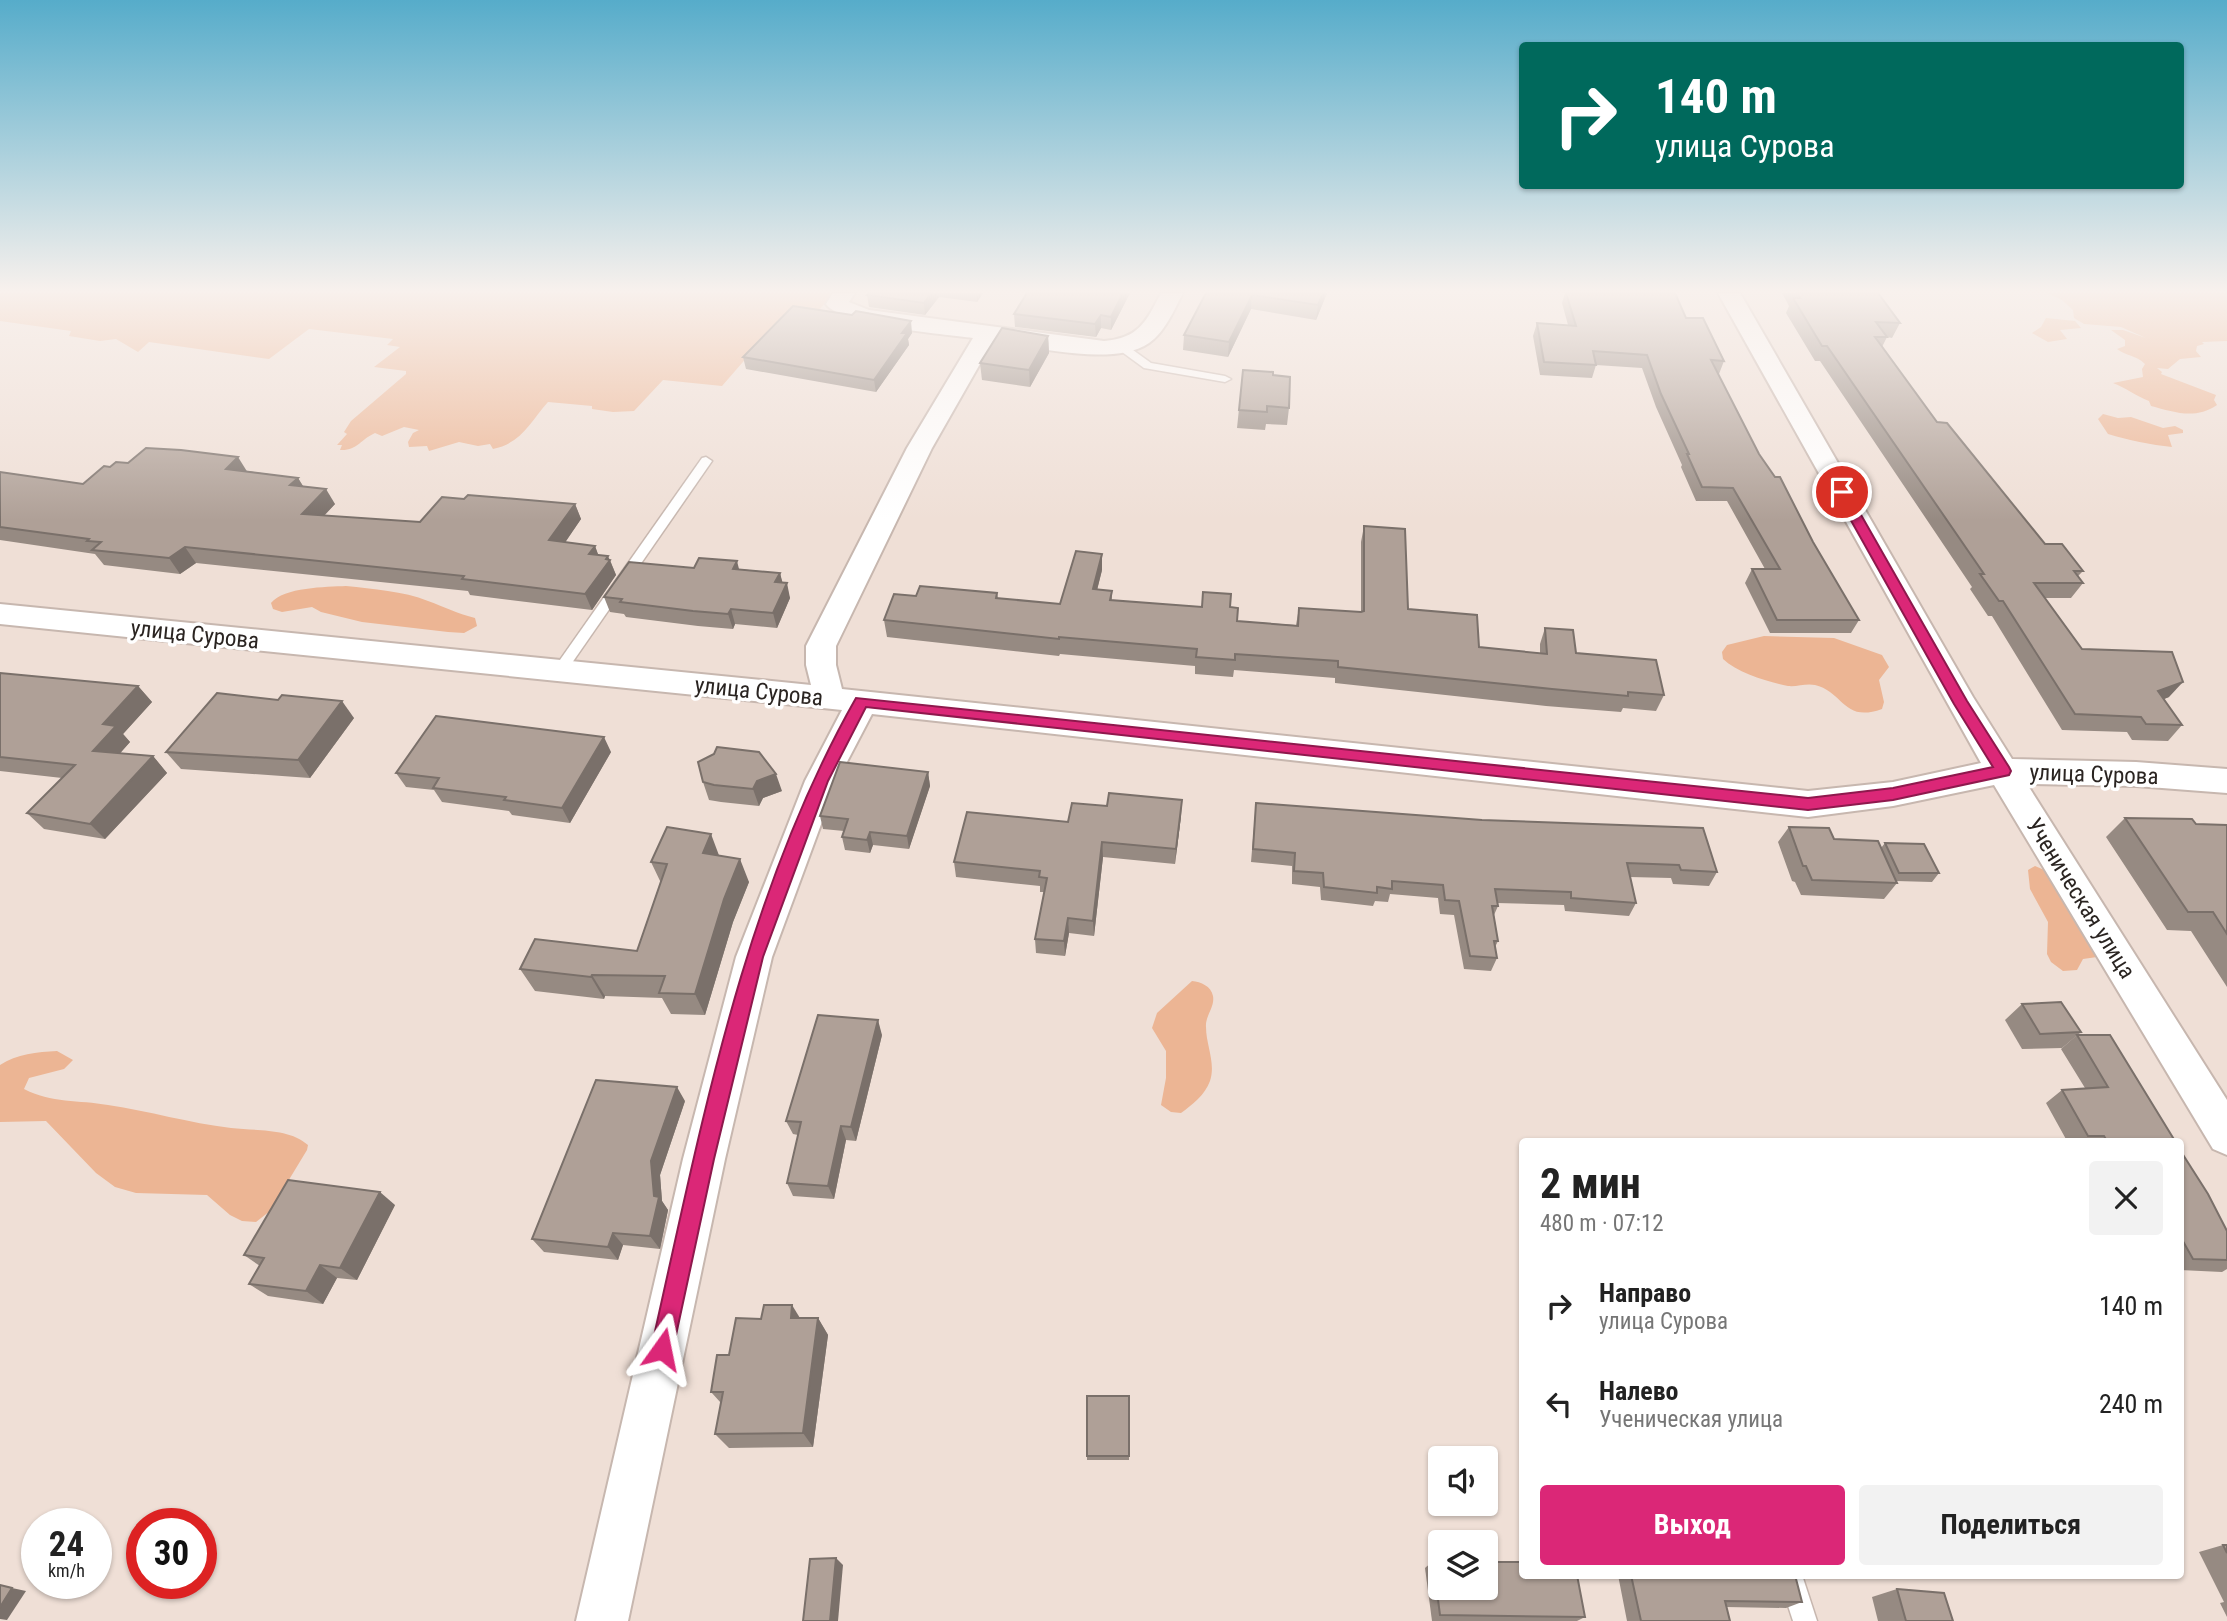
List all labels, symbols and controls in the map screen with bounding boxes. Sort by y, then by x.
text: 140 m [1655,68,1777,125]
icon: right [1540,70,1631,161]
text: улица Сурова [1655,127,1835,165]
pin [1812,462,1872,522]
icon: arrive [1823,473,1861,511]
street label: улица Сурова [129,614,261,655]
street label: улица Сурова [693,671,825,712]
street label: улица Сурова [2029,759,2159,790]
street label: Ученическая улица [2020,813,2141,983]
text: 2 мин [1540,1159,1641,1208]
button: close [2089,1161,2163,1235]
text: 480 m · 07:12 [1540,1210,1664,1237]
text: Направо [1599,1278,1691,1308]
icon: right [1540,1287,1578,1325]
text: 140 m [2099,1291,2163,1321]
text: улица Сурова [1599,1308,1728,1335]
position arrow [625,1312,699,1386]
text: Налево [1599,1376,1679,1406]
icon: left [1540,1385,1578,1423]
text: 240 m [2099,1389,2163,1419]
text: Ученическая улица [1599,1406,1783,1433]
map controls [1428,1446,1498,1600]
button: sound [1428,1446,1498,1516]
button: Выход [1540,1485,1845,1565]
button: Поделиться [1859,1485,2163,1565]
speed limit sign: 30 [126,1508,217,1599]
text: 24 [49,1524,84,1565]
button: layers [1428,1530,1498,1600]
text: km/h [48,1560,85,1581]

